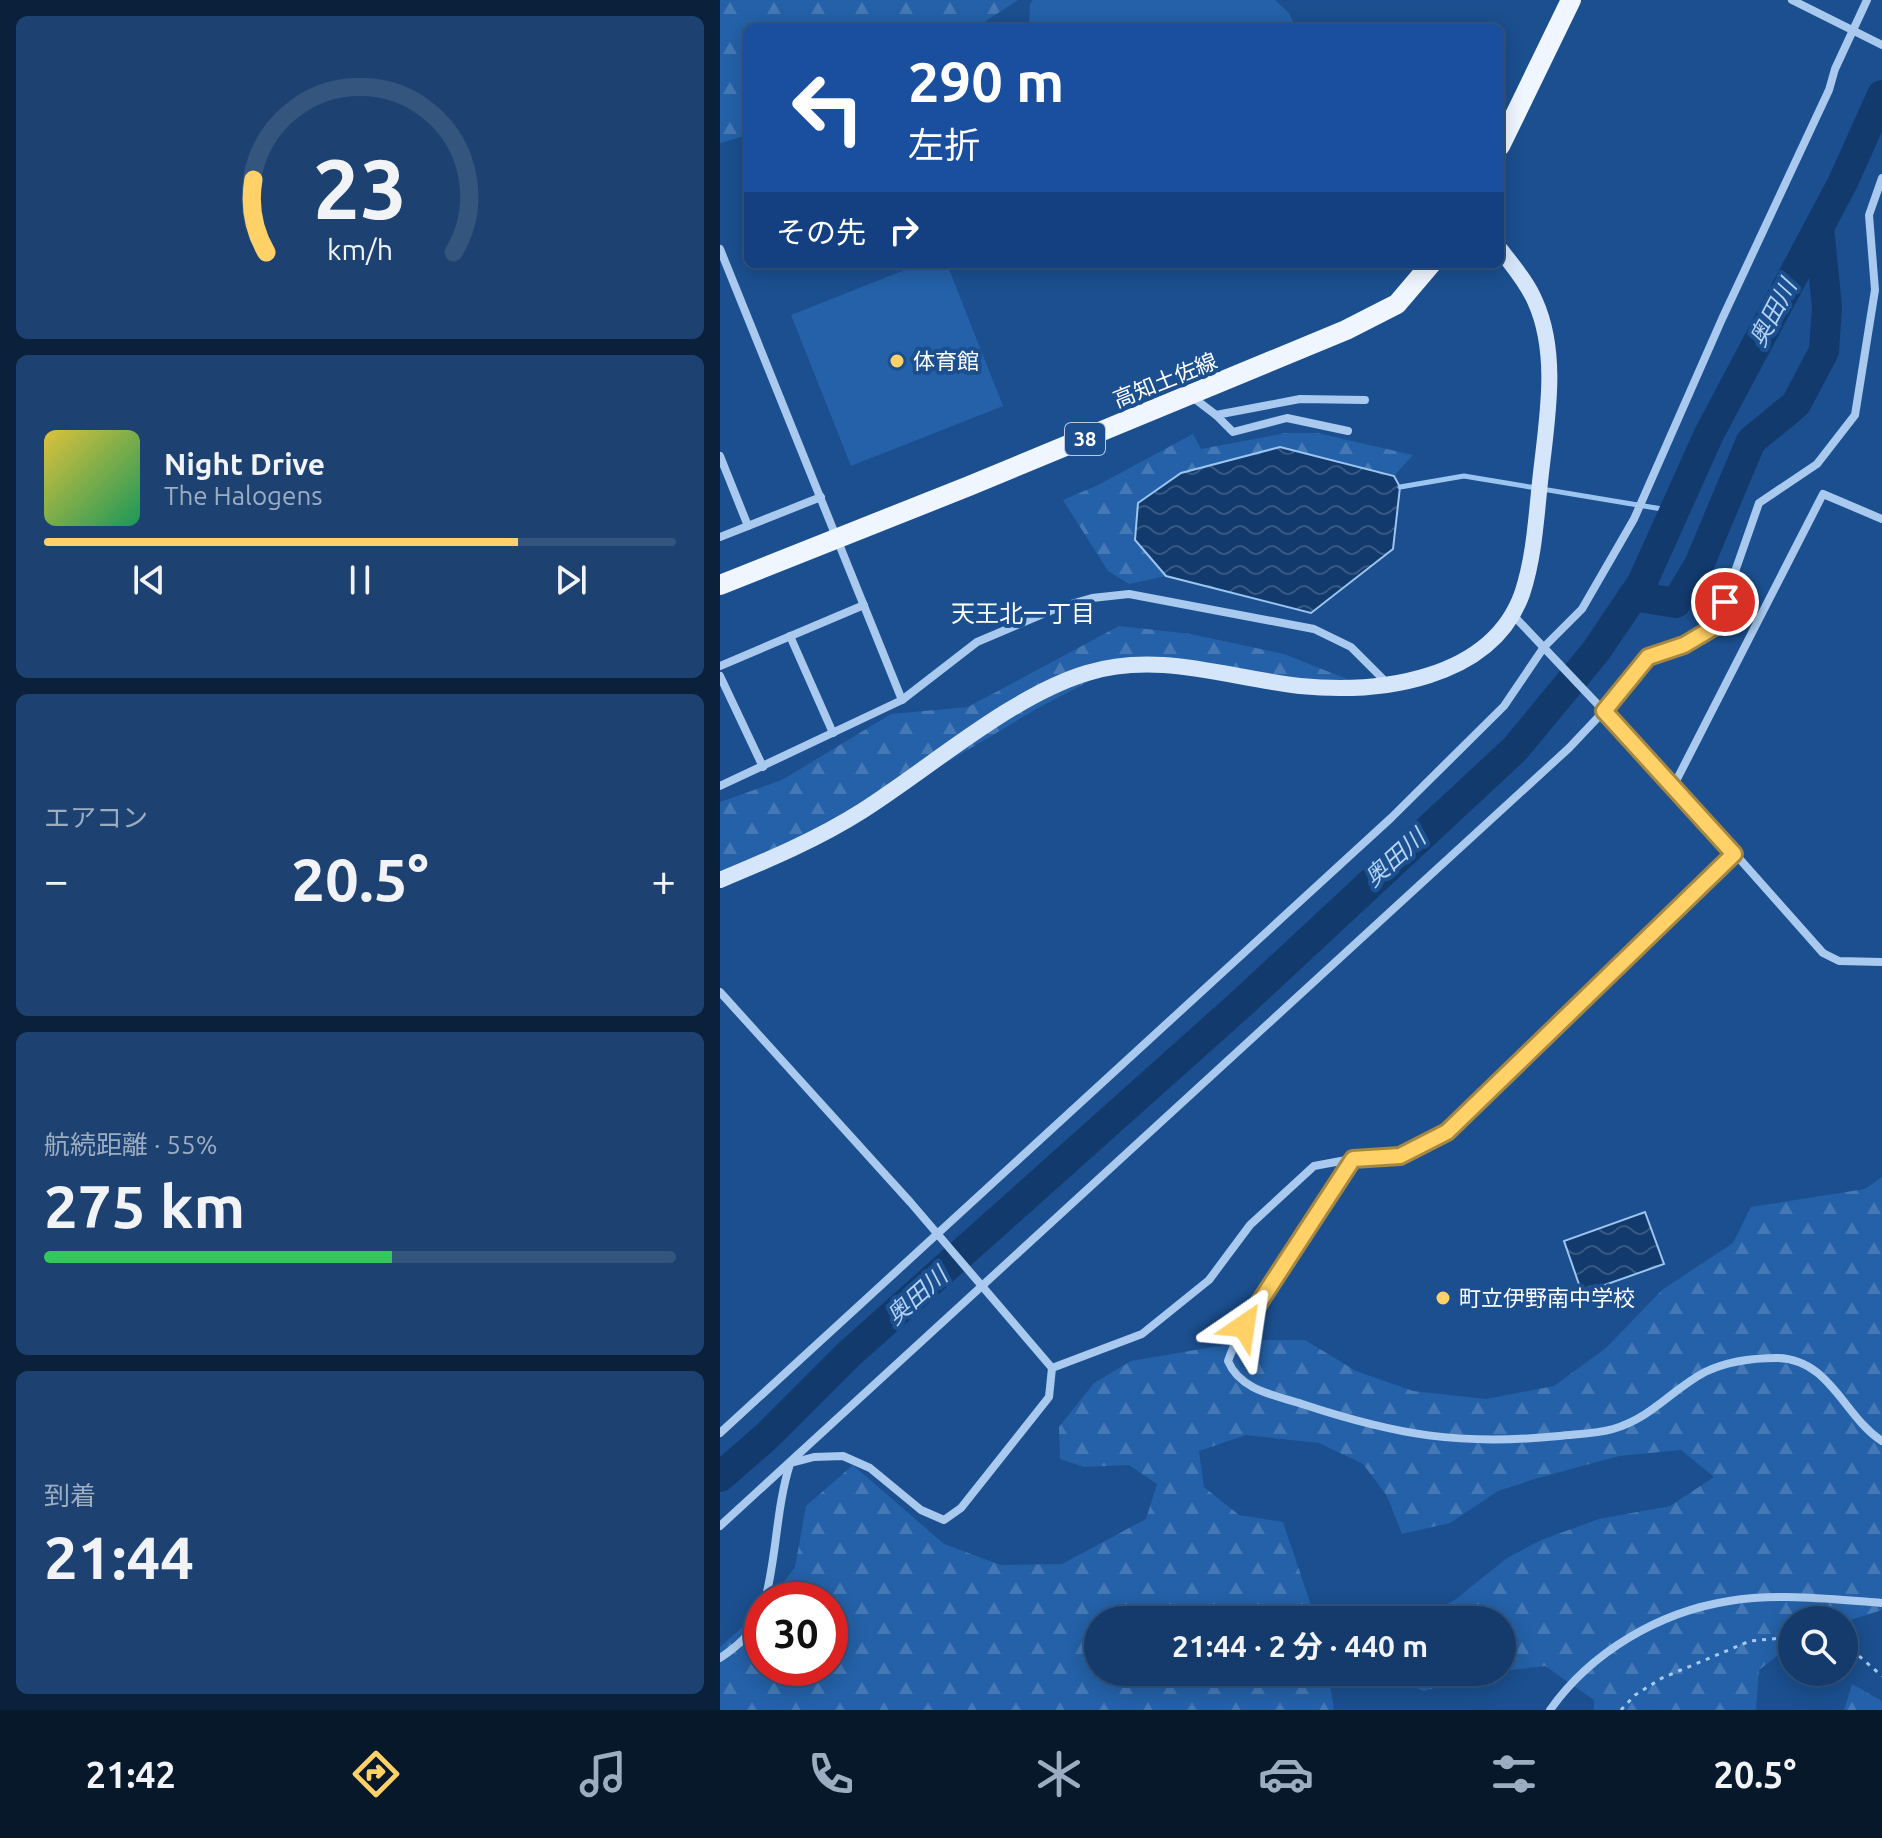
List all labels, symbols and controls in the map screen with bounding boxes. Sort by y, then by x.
text: 290 m [908,50,1064,113]
icon: left [776,56,880,160]
text: 左折 [908,124,980,165]
text: 23 [313,141,407,235]
icon: right [882,208,926,252]
text: その先 [776,215,866,249]
text: km/h [327,234,393,266]
water label: 奥田川 [1744,272,1803,351]
street label: 高知土佐線 [1109,347,1220,412]
place label: 体育館 [913,348,979,373]
marker: 体育館 [888,352,906,370]
road number: 38 [1065,423,1105,455]
text: Night Drive [164,447,325,481]
text: The Halogens [164,481,323,510]
icon: previous [127,558,171,602]
icon: pause [338,558,382,602]
icon: next [549,558,593,602]
pin [1691,568,1759,636]
icon: arrive [1703,580,1747,624]
district label: 天王北一丁目 [951,600,1095,627]
text: エアコン [44,803,148,832]
water label: 奥田川 [1359,821,1433,892]
text: 20.5° [291,845,429,912]
text: − [44,855,69,904]
text: + [651,855,676,904]
text: 航続距離 · 55% [44,1130,218,1159]
text: 275 km [44,1172,245,1239]
water label: 奥田川 [881,1259,955,1330]
position arrow [1202,1284,1286,1368]
place label: 町立伊野南中学校 [1459,1285,1635,1310]
marker: 町立伊野南中学校 [1434,1289,1452,1307]
text: 到着 [44,1481,96,1510]
text: 21:44 [44,1523,194,1590]
speed limit sign: 30 [744,1582,848,1686]
map controls [1778,1606,1858,1686]
button: search [1778,1606,1858,1686]
text: 21:44 · 2 分 · 440 m [1172,1629,1428,1663]
icon: directions [348,1746,404,1802]
icon: music [575,1746,631,1802]
icon: phone [803,1746,859,1802]
icon: climate [1031,1746,1087,1802]
icon: car [1258,1746,1314,1802]
icon: filters [1486,1746,1542,1802]
text: 21:42 [86,1754,176,1795]
text: 20.5° [1714,1754,1796,1795]

